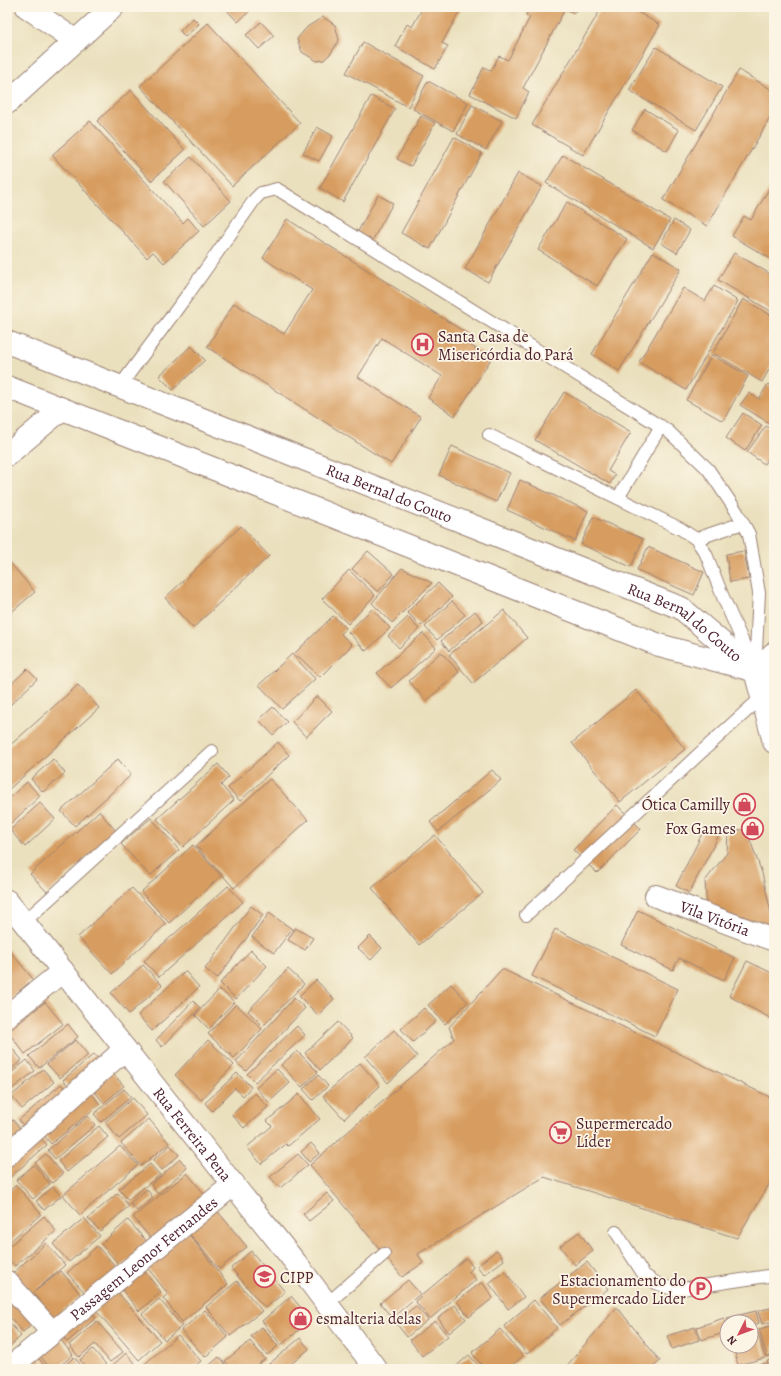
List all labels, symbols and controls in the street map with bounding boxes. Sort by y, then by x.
place label: Santa Casa de Misericórdia do Pará [438,326,574,366]
hospital icon: Santa Casa de Misericórdia do Pará [410,332,436,358]
street label: Rua Bernal do Couto [323,459,455,529]
street label: Rua Bernal do Couto [624,578,746,667]
shop icon: Ótica Camilly [732,791,758,817]
place label: Ótica Camilly [642,794,731,816]
shop icon: Fox Games [739,815,765,841]
place label: Fox Games [665,818,736,840]
street label: Vila Vitória [676,896,753,942]
street label: Rua Ferreira Pena [148,1083,237,1187]
place label: Supermercado Líder [576,1113,672,1153]
supermarket icon: Supermercado Líder [548,1119,574,1145]
street label: Passagem Leonor Fernandes [65,1192,223,1326]
school or university icon: CIPP [252,1264,278,1290]
place label: CIPP [280,1267,314,1289]
place label: Estacionamento do Supermercado Lider [552,1270,686,1310]
parking icon: Estacionamento do Supermercado Lider [688,1276,714,1302]
shop icon: esmalteria delas [288,1305,314,1331]
place label: esmalteria delas [316,1308,422,1330]
north arrow [719,1314,759,1354]
text: N [724,1332,740,1348]

